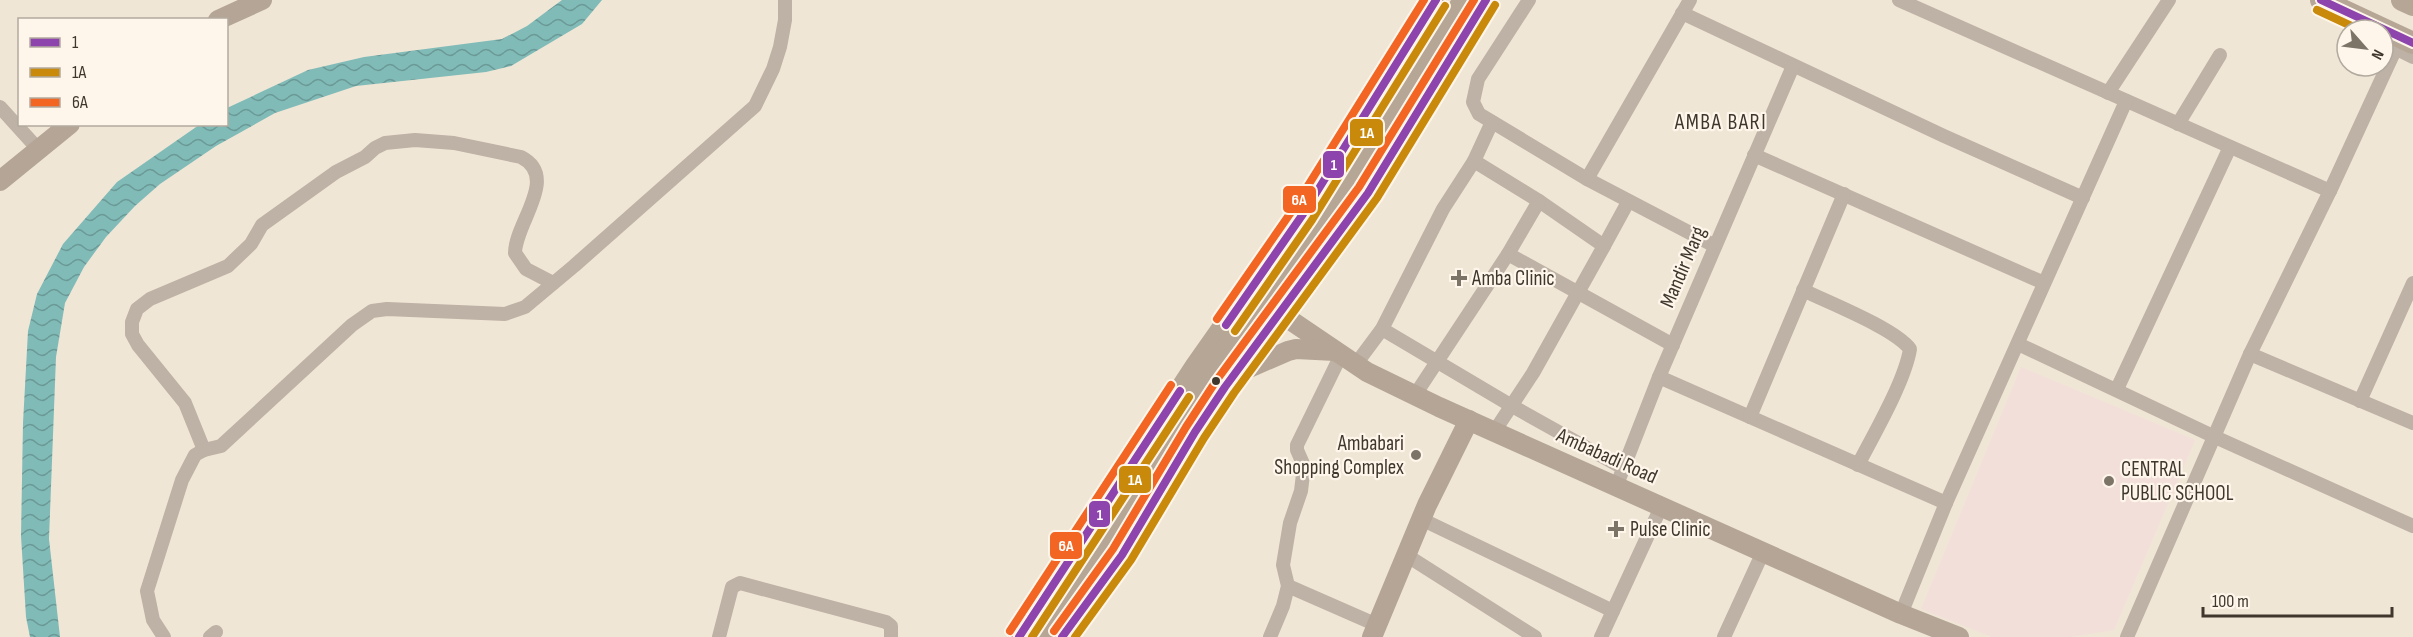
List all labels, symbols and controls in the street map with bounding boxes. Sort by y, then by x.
legend [18,18,228,126]
north arrow [2335,18,2395,78]
text: 1 [72,32,79,53]
text: N [2367,46,2387,63]
text: 1A [72,62,87,83]
text: 6A [72,92,88,113]
district label: AMBA BARI [1674,109,1767,136]
line badge: 1A [1349,118,1384,147]
text: 1A [1360,124,1374,143]
line badge: 1 [1322,150,1345,179]
text: 1 [1331,156,1338,175]
line badge: 6A [1282,185,1317,214]
text: 6A [1291,191,1307,210]
street label: Mandir Marg [1655,223,1711,311]
place label: Amba Clinic [1471,266,1555,291]
marker: Amba Clinic [1450,269,1468,287]
unlabelled marker [1210,375,1222,387]
street label: Ambabadi Road [1552,422,1661,489]
place label: Ambabari Shopping Complex [1274,431,1404,480]
marker: Ambabari Shopping Complex [1409,448,1423,462]
place label: CENTRAL PUBLIC SCHOOL [2121,457,2234,506]
line badge: 1A [1118,465,1152,494]
text: 1A [1128,471,1142,490]
marker: CENTRAL PUBLIC SCHOOL [2102,474,2116,488]
line badge: 1 [1088,500,1111,528]
text: 1 [1097,506,1104,525]
place label: Pulse Clinic [1630,517,1711,542]
marker: Pulse Clinic [1607,520,1625,538]
line badge: 6A [1049,531,1083,560]
text: 6A [1058,537,1074,556]
scale bar [2203,580,2392,618]
text: 100 m [2212,591,2249,612]

